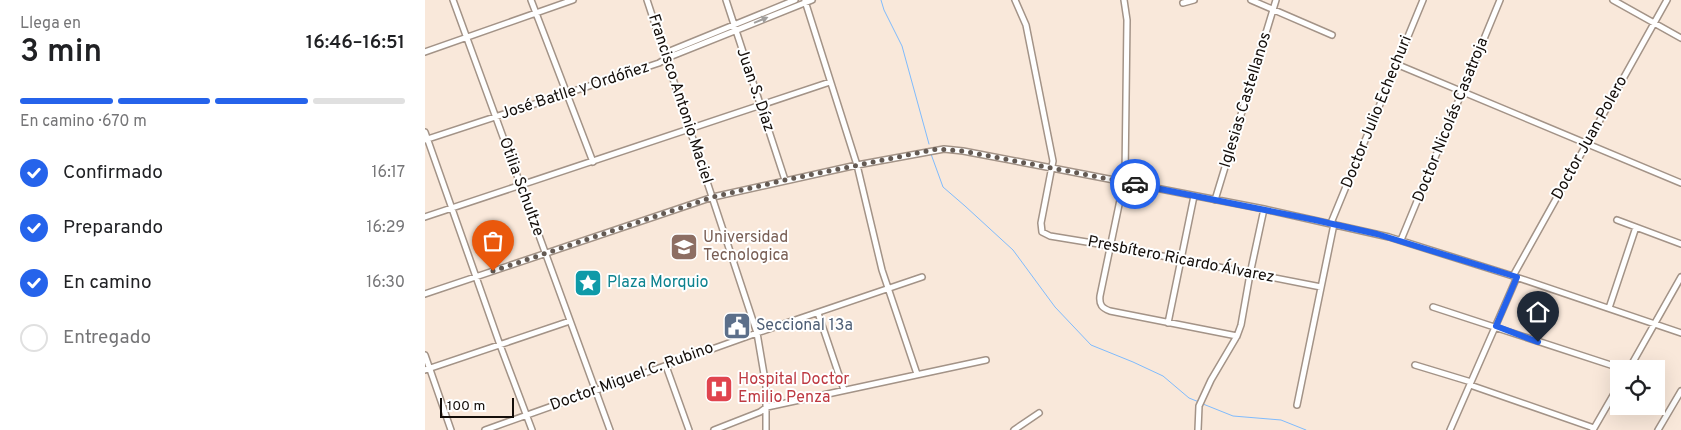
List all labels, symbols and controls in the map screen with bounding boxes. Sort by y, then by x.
street label: Francisco Antonio Maciel [643,12,717,186]
text: Llega en [20,14,81,34]
one-way arrow [754,16,769,24]
street label: Iglesias Castellanos [1216,30,1276,170]
text: 16:46–16:51 [306,31,405,55]
text: 3 min [20,33,102,73]
street label: Doctor Julio Echechuri [1337,33,1417,191]
street label: Doctor Nicolás Casatroja [1409,35,1493,205]
street label: Juan S. Díaz [731,45,779,135]
street label: José Batlle y Ordóñez [498,57,652,125]
street label: Doctor Juan Polero [1548,73,1632,203]
text: En camino · 670 m [20,112,147,132]
street label: Otilia Schultze [494,135,548,239]
icon: check [20,159,48,187]
courier [1110,159,1160,209]
text: Confirmado [63,161,163,185]
text: 16:17 [372,163,405,183]
icon: car [1121,170,1149,198]
icon: check [20,214,48,242]
text: Preparando [63,216,163,240]
text: 16:29 [367,218,405,238]
pin [472,220,514,271]
icon: bag [479,227,507,255]
place label: Universidad Tecnologica [703,228,789,266]
street label: Presbítero Ricardo Álvarez [1086,230,1277,288]
school or university icon: Universidad Tecnologica [669,232,699,262]
place icon: Plaza Morquio [573,268,603,298]
icon: check [20,269,48,297]
text: En camino [63,271,152,295]
text: 16:30 [366,273,405,293]
place label: Plaza Morquio [607,273,709,293]
pin [1517,291,1559,342]
icon: home [1524,298,1552,326]
public building icon: Seccional 13a [722,311,752,341]
place label: Seccional 13a [756,316,853,336]
text: Entregado [63,326,151,350]
street label: Doctor Miguel C. Rubino [548,338,716,416]
map controls [1610,360,1665,415]
button: locate [1610,360,1665,415]
place label: Hospital Doctor Emilio Penza [738,370,850,408]
hospital icon: Hospital Doctor Emilio Penza [704,374,734,404]
scale bar [440,395,514,418]
text: 100 m [447,398,485,415]

